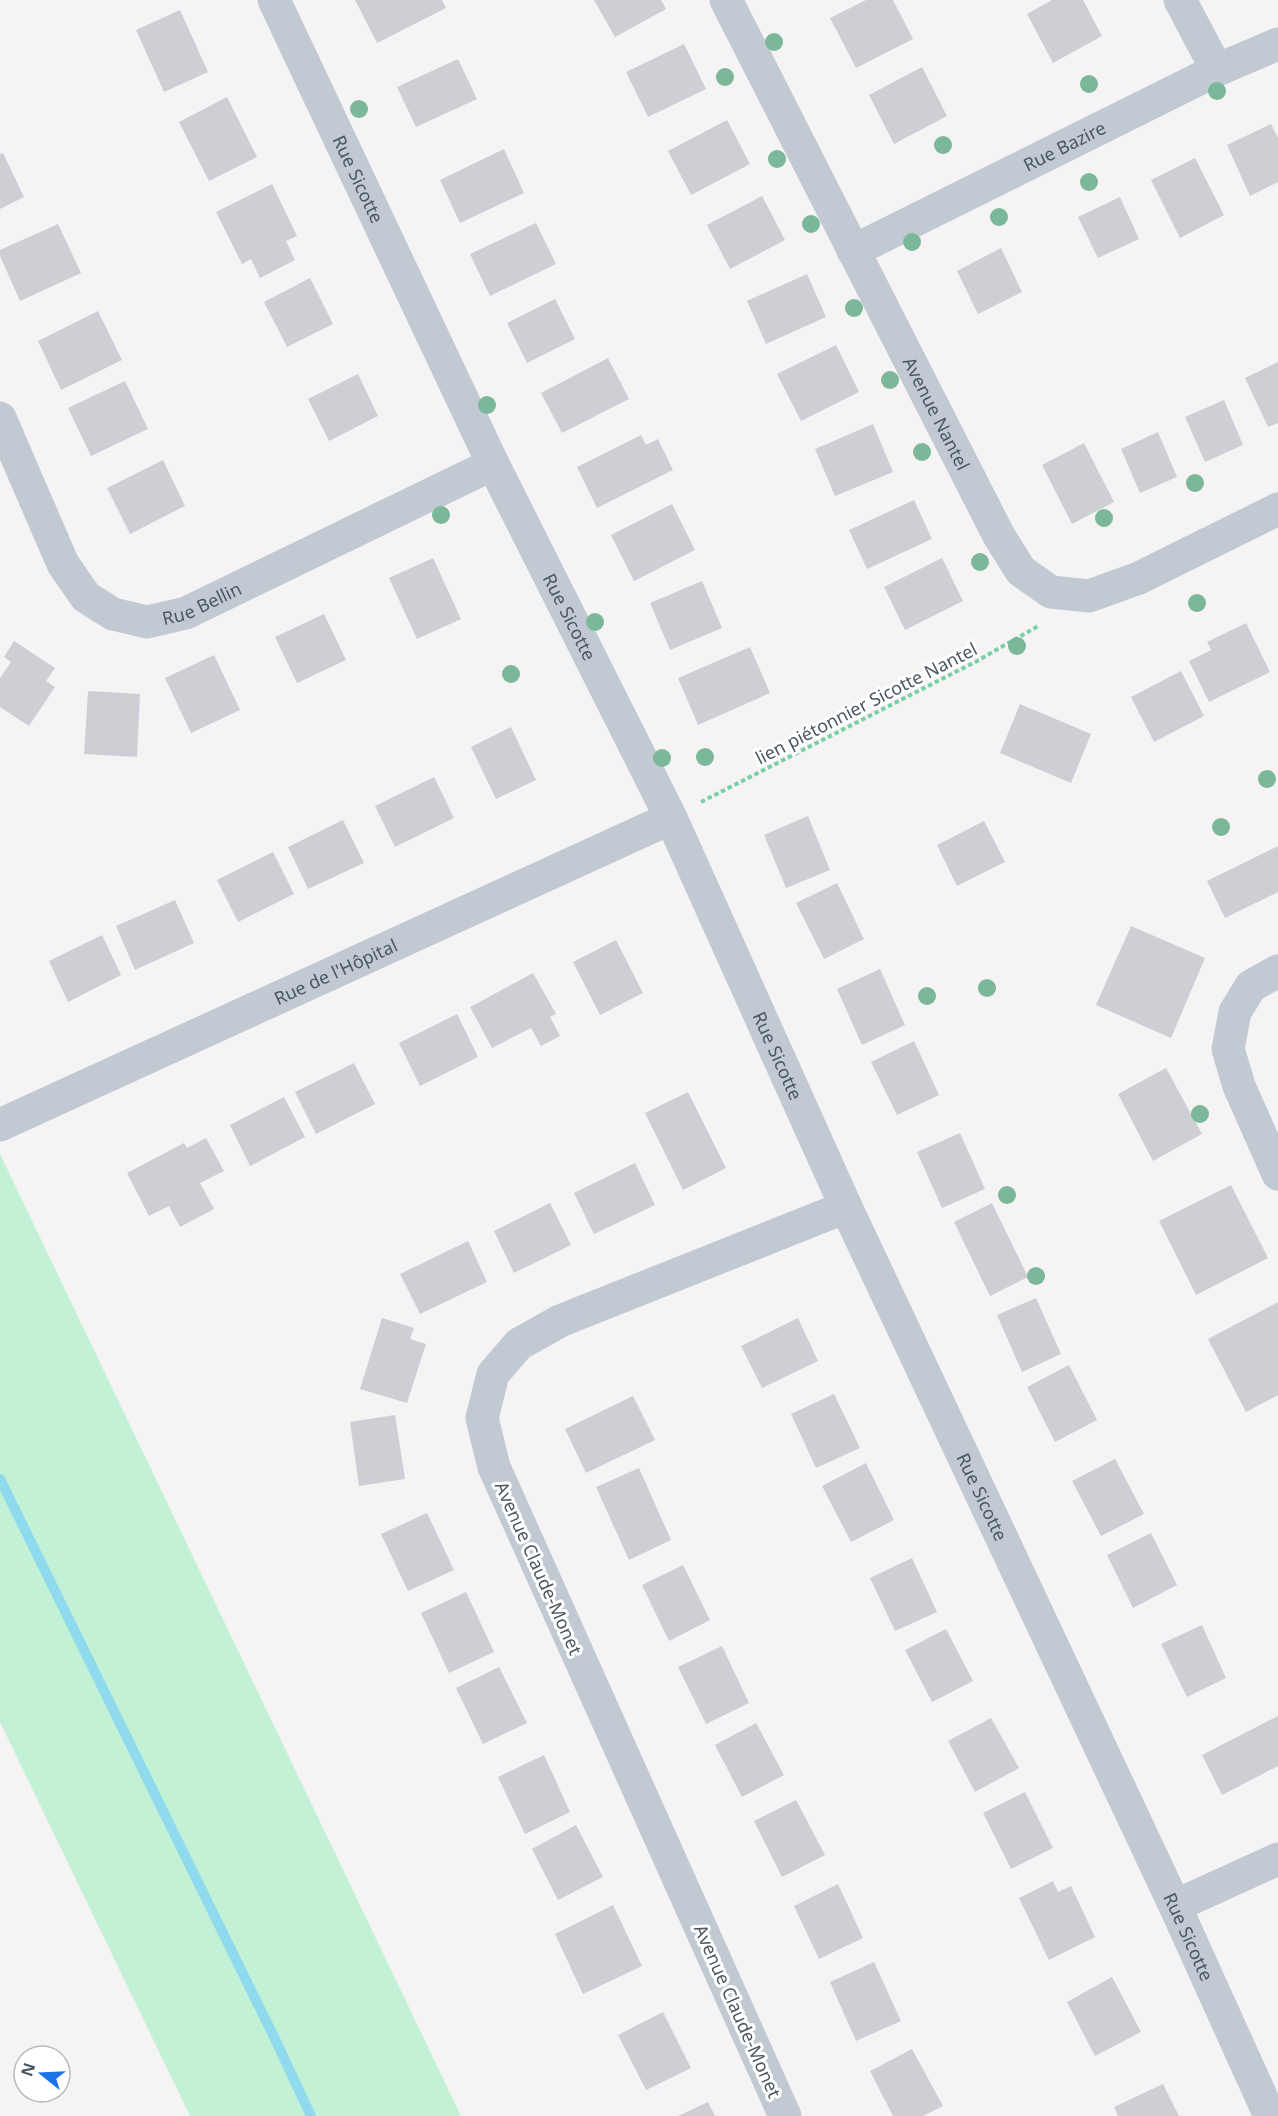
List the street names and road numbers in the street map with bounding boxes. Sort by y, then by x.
street label: Rue Bazire [1019,115,1110,177]
street label: Rue Sicotte [328,131,390,227]
street label: Avenue Nantel [898,353,975,474]
street label: Rue Sicotte [538,569,602,664]
street label: Rue Bellin [160,576,245,630]
street label: lien piétonnier Sicotte Nantel [751,637,981,769]
street label: Rue de l'Hôpital [270,933,401,1010]
street label: Rue Sicotte [748,1008,808,1104]
street label: Rue Sicotte [951,1449,1013,1544]
street label: Avenue Claude-Monet [490,1478,588,1659]
street label: Rue Sicotte [1158,1889,1219,1985]
street label: Avenue Claude-Monet [689,1921,787,2102]

